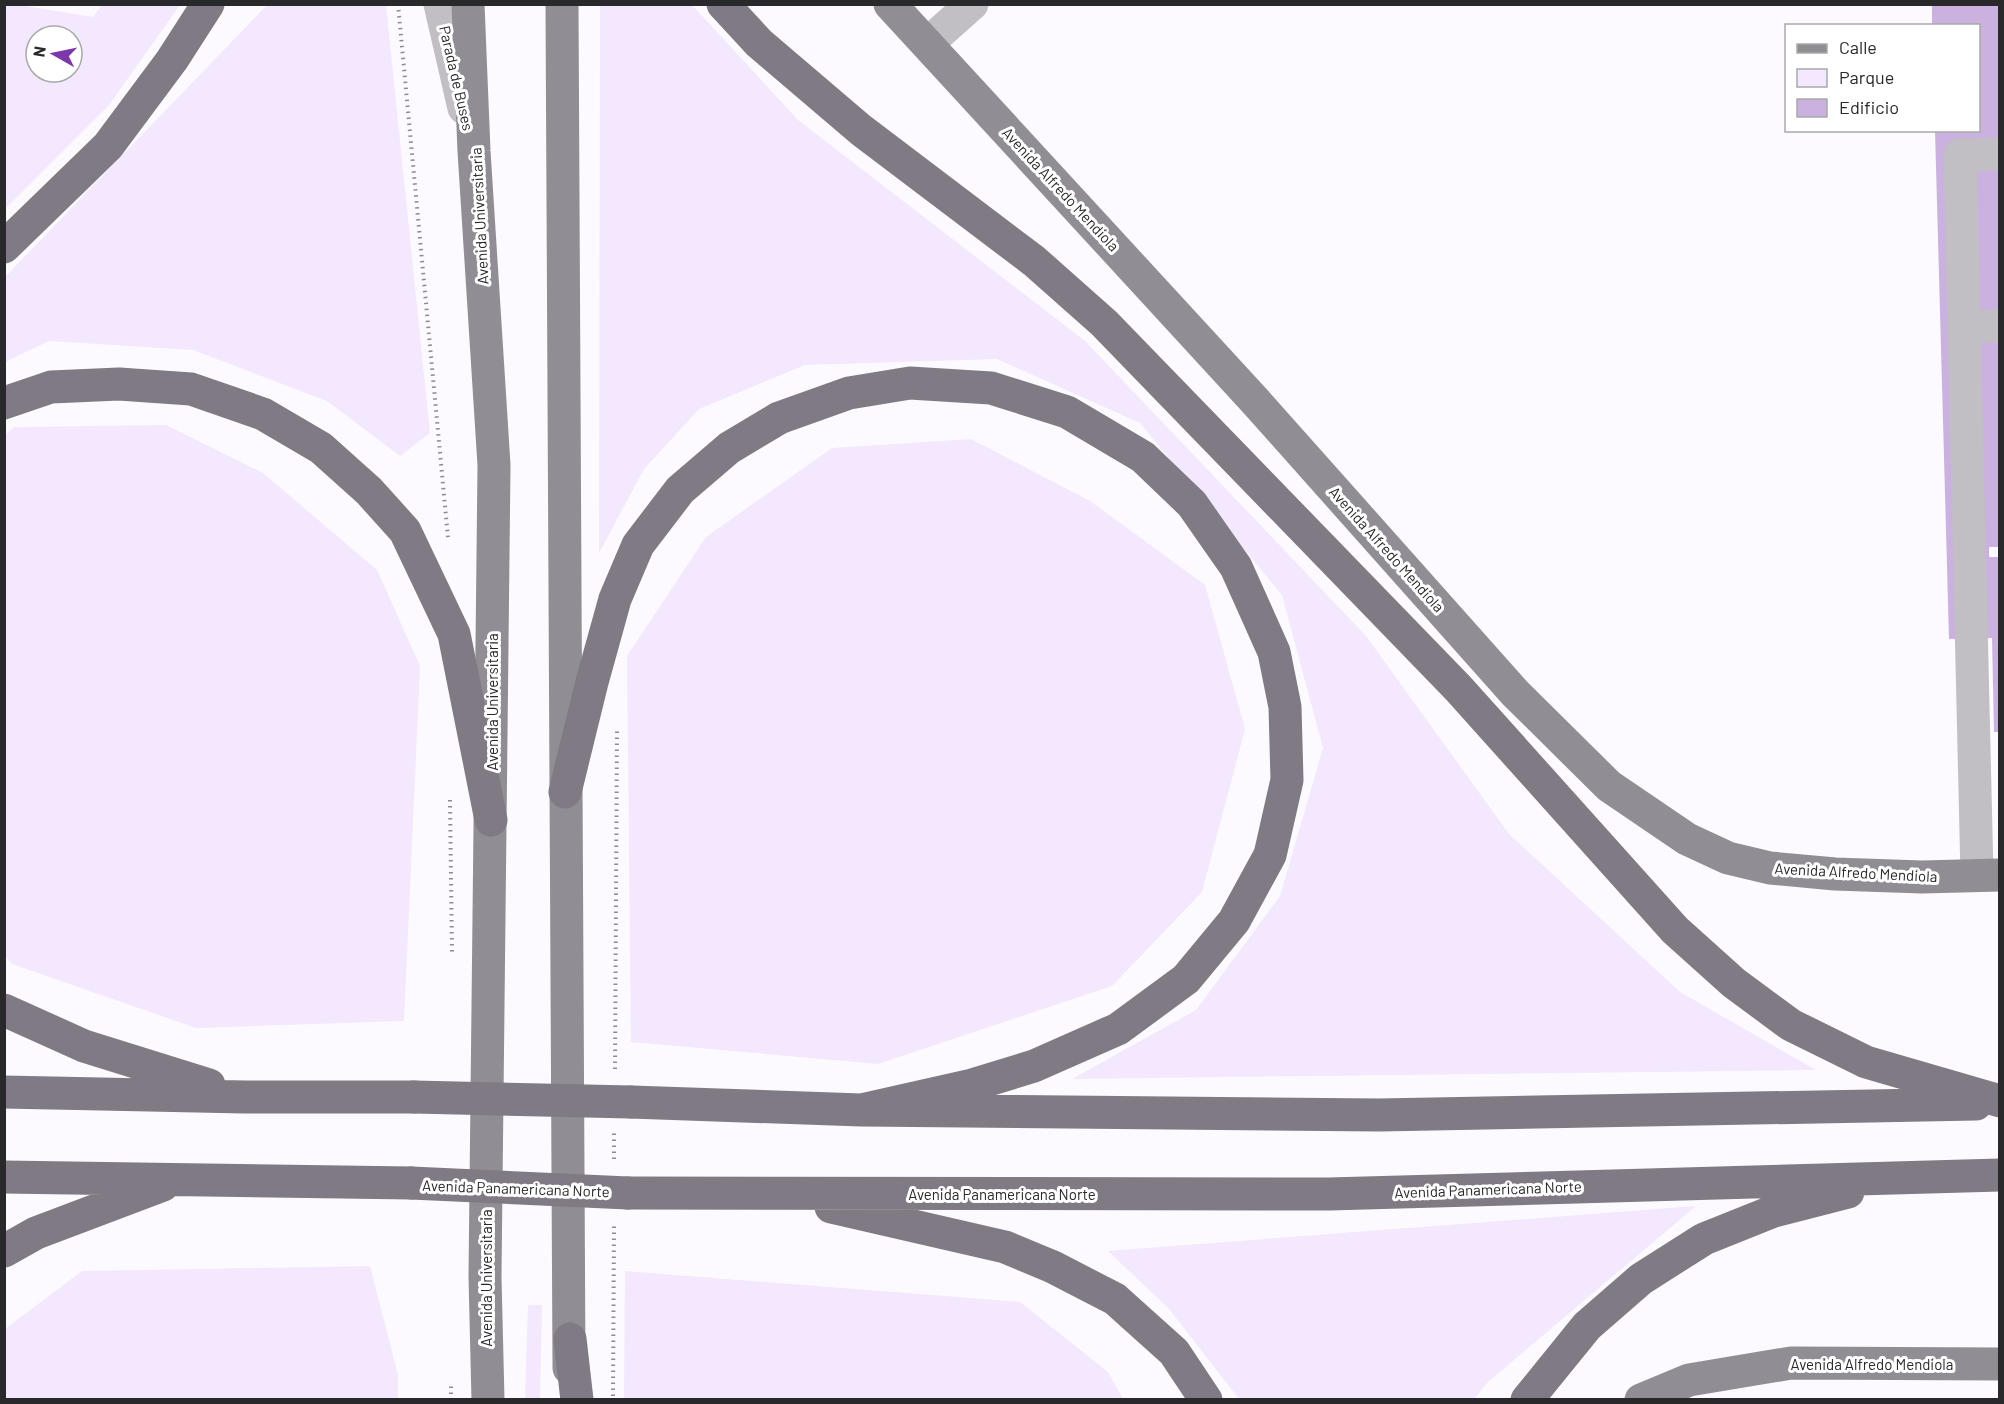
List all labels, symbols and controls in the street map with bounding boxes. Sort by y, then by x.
north arrow [24,24,84,84]
street label: Parada de Buses [436,24,478,132]
legend [1785,24,1980,132]
text: Calle [1839,36,1877,58]
text: N [28,45,49,58]
text: Parque [1839,66,1894,88]
text: Edificio [1839,96,1899,118]
street label: Avenida Alfredo Mendiola [999,123,1123,255]
street label: Avenida Universitaria [466,147,492,285]
street label: Avenida Alfredo Mendiola [1326,482,1448,616]
street label: Avenida Universitaria [483,633,501,771]
street label: Avenida Alfredo Mendiola [1774,859,1938,885]
street label: Avenida Panamericana Norte [422,1176,610,1200]
street label: Avenida Panamericana Norte [1394,1177,1582,1201]
street label: Avenida Panamericana Norte [908,1185,1096,1203]
street label: Avenida Universitaria [477,1209,495,1347]
street label: Avenida Alfredo Mendiola [1791,1355,1953,1373]

